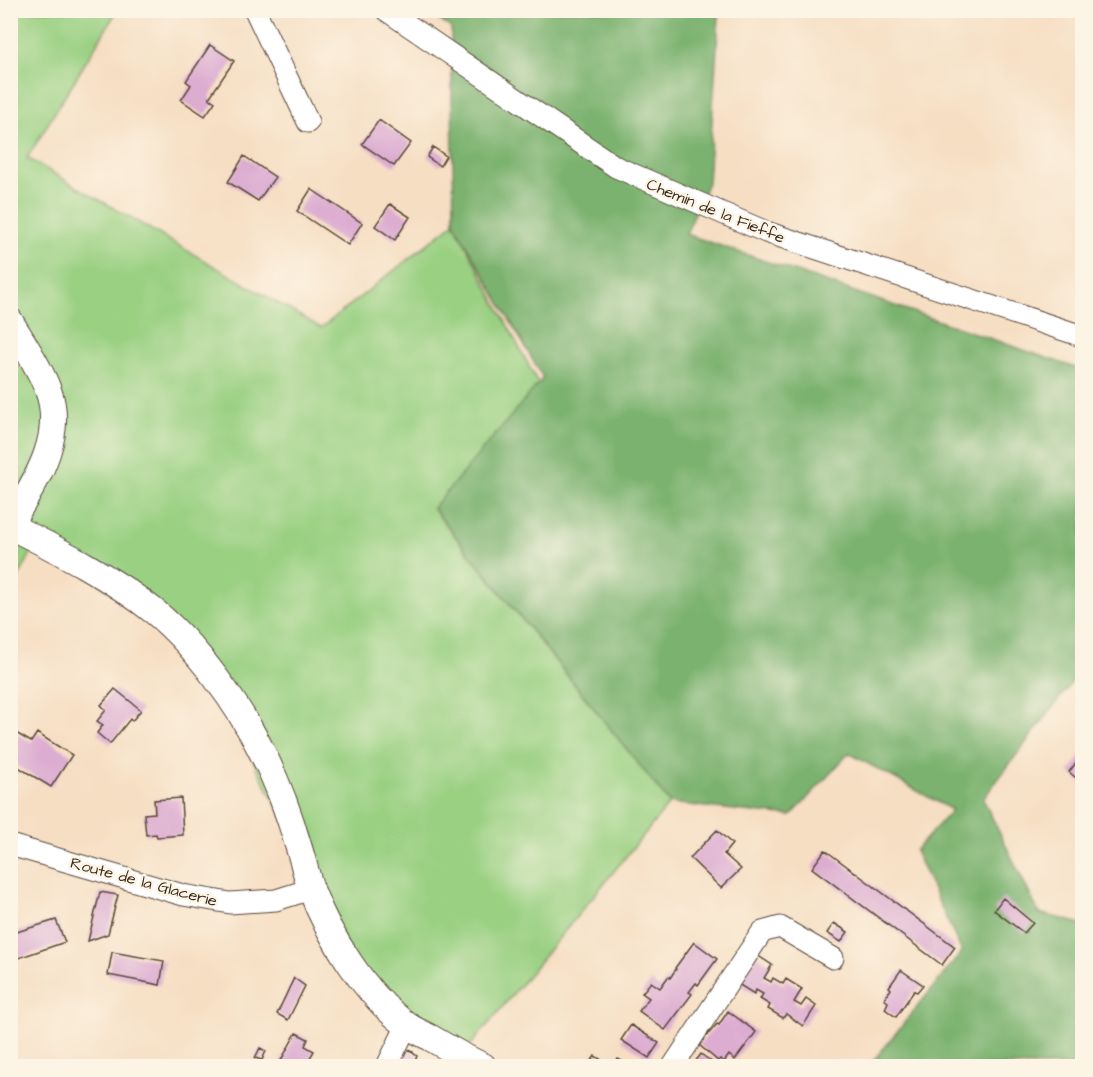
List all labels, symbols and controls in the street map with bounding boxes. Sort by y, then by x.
street label: Chemin de la Fieffe [643,173,788,249]
street label: Route de la Glacerie [68,852,220,912]

